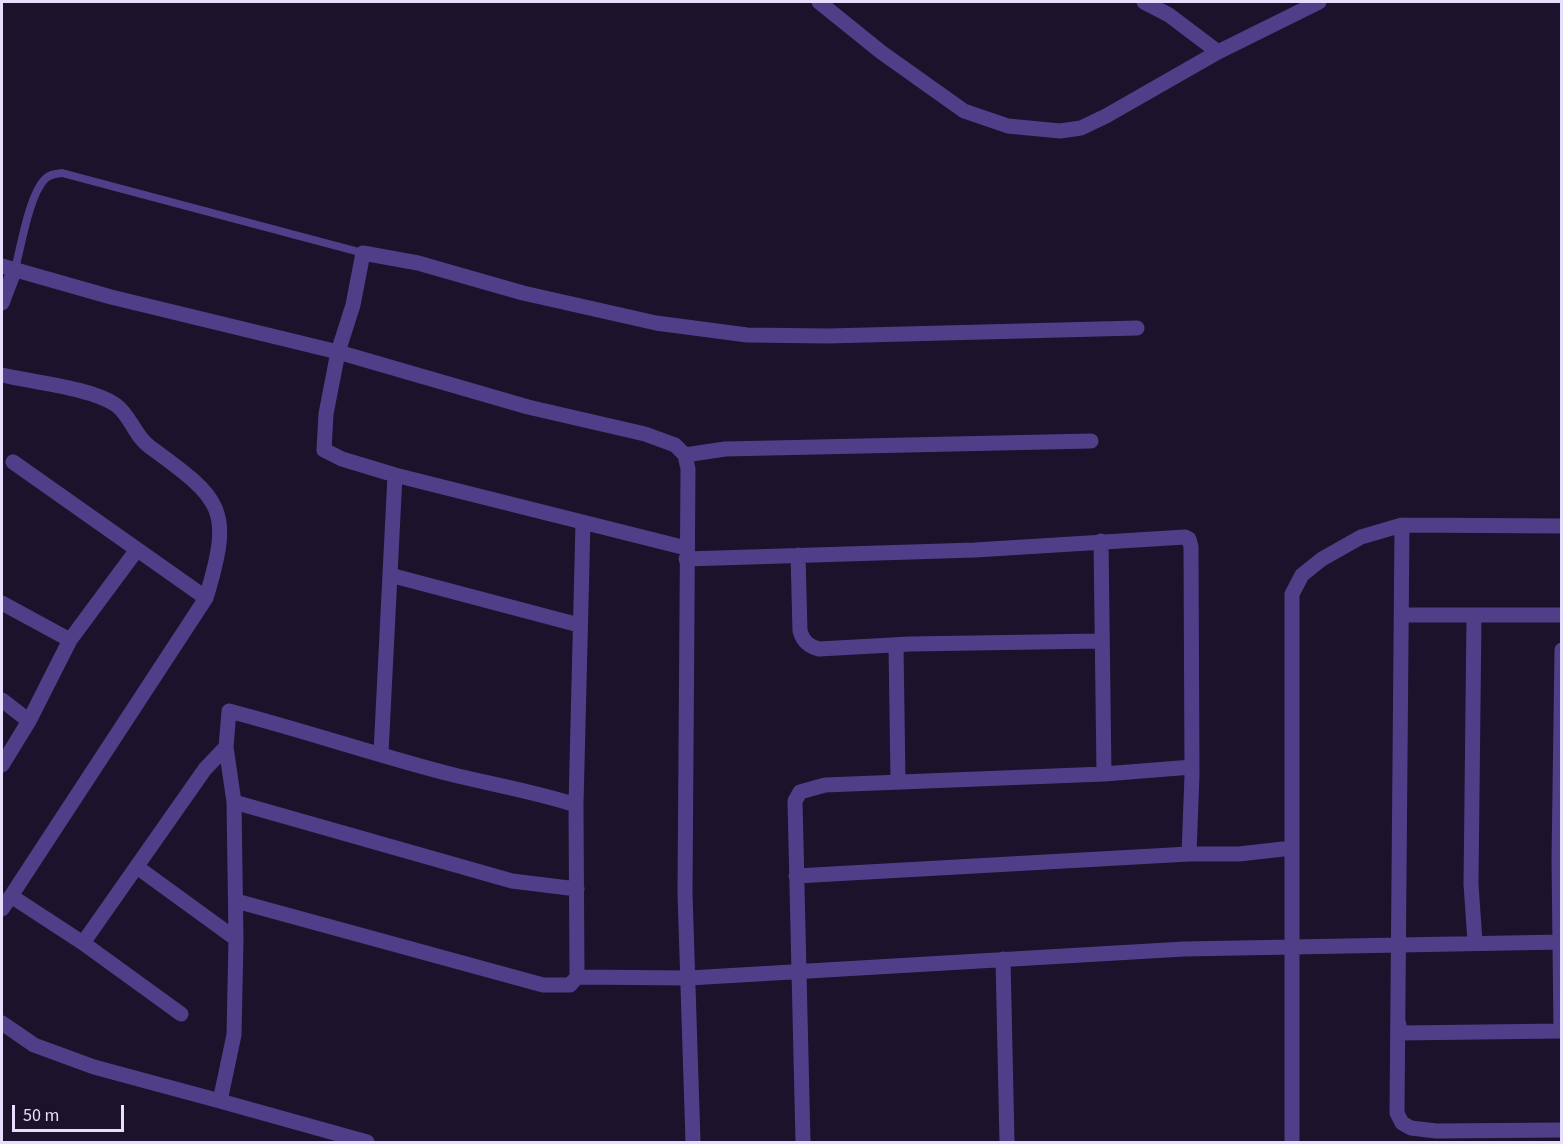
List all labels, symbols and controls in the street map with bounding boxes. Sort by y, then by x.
scale bar [15,1093,128,1131]
text: 50 m [23,1103,59,1128]

